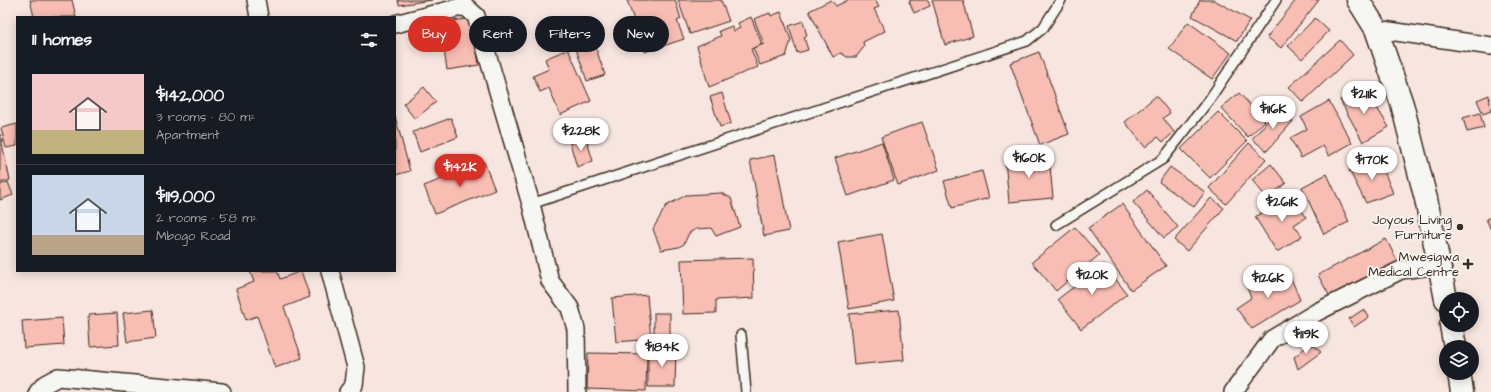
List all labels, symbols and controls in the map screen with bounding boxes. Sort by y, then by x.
chip: Buy [408,16,461,52]
chip: Rent [469,16,527,52]
chip: Filters [535,16,605,52]
chip: New [613,16,669,52]
text: 11 homes [32,28,92,52]
icon: filters [358,29,380,51]
pin: $211K [1336,81,1392,115]
text: $142,000 [156,84,224,108]
text: $211K [1351,85,1377,103]
icon: home [64,90,112,138]
pin: $116K [1245,96,1301,130]
text: $116K [1260,100,1286,118]
text: 3 rooms · 80 m² [156,108,255,126]
pin: $228K [553,118,609,152]
text: $228K [562,122,600,140]
text: Apartment [156,126,220,144]
pin: $160K [1001,145,1057,179]
pin: $170K [1344,147,1400,181]
text: $160K [1012,149,1046,167]
text: $170K [1356,151,1388,169]
pin: $142K [432,154,488,188]
text: $142K [443,158,477,176]
text: $119,000 [156,185,215,209]
pin: $261K [1254,189,1310,223]
icon: home [64,191,112,239]
text: $261K [1266,193,1298,211]
text: 2 rooms · 58 m² [156,209,257,227]
place label: Joyous Living Furniture [1372,211,1452,244]
marker: Joyous Living Furniture [1455,222,1465,232]
text: Mbogo Road [156,227,230,245]
place label: Mwesigwa Medical Centre [1368,248,1459,281]
marker: Mwesigwa Medical Centre [1462,258,1474,270]
pin: $120K [1064,262,1120,296]
pin: $126K [1240,265,1296,299]
text: $120K [1076,266,1108,284]
text: $126K [1252,269,1284,287]
map controls [1439,292,1479,380]
button: locate [1439,292,1479,332]
pin: $119K [1278,321,1334,355]
text: $119K [1293,325,1319,343]
pin: $184K [634,334,690,368]
text: $184K [645,338,679,356]
button: layers [1439,340,1479,380]

